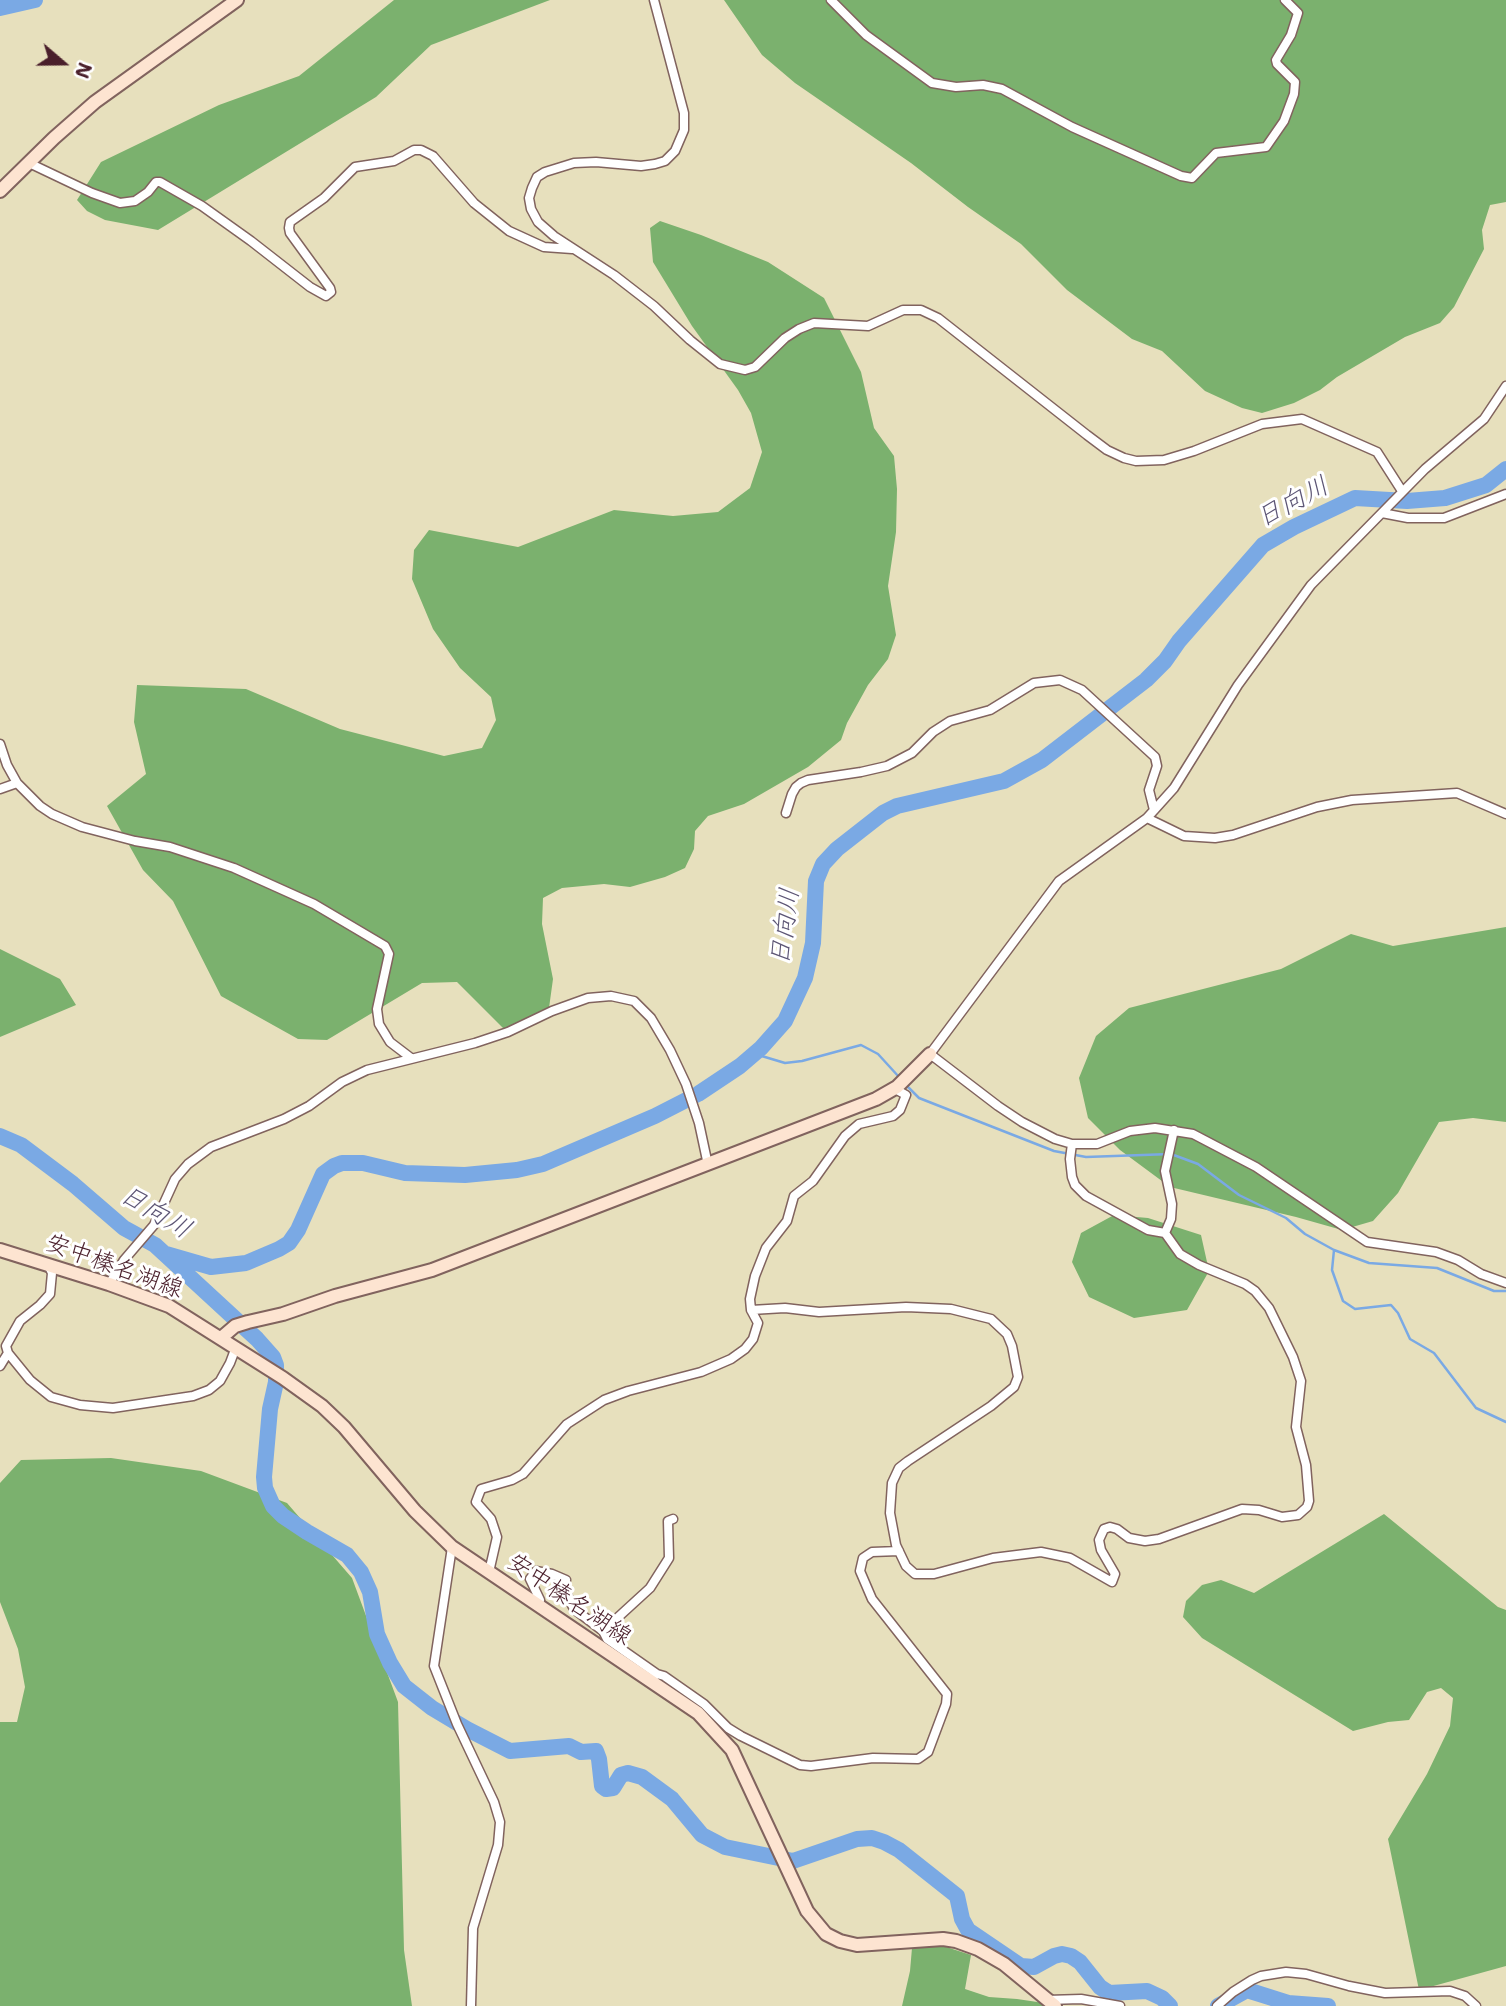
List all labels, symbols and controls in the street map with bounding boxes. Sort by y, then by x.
north arrow [28,28,98,98]
text: N [69,59,98,82]
water label: 日向川 [1251,471,1335,535]
water label: 日向川 [765,886,807,968]
water label: 日向川 [114,1180,196,1246]
street label: 安中榛名湖線 [41,1229,187,1305]
street label: 安中榛名湖線 [501,1548,637,1652]

